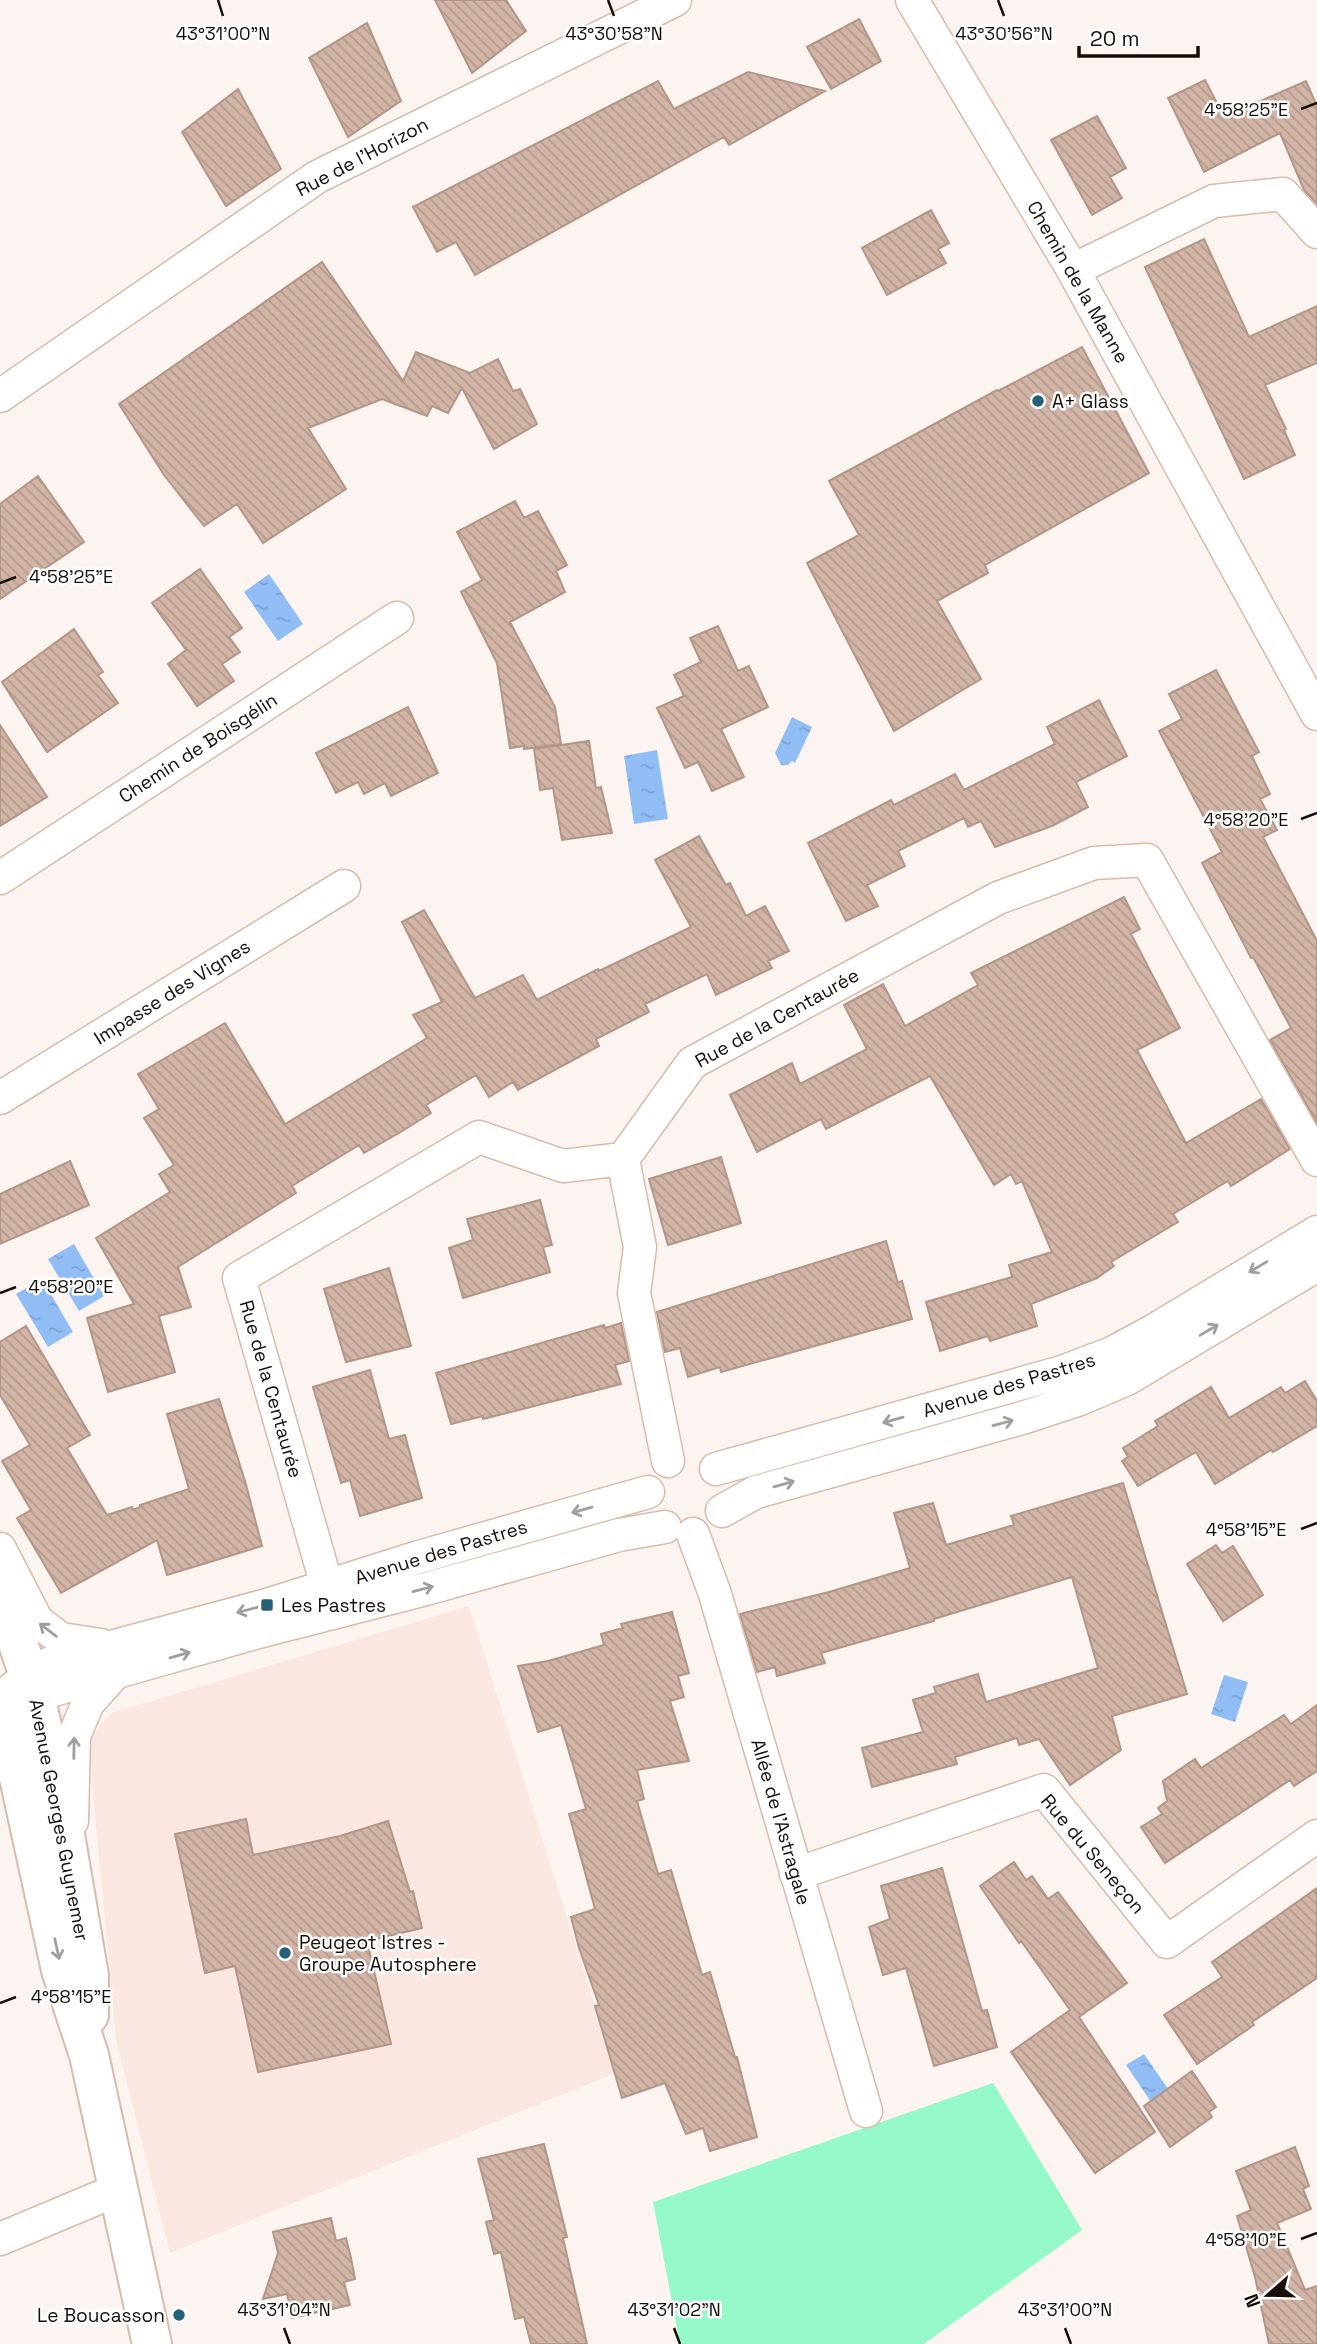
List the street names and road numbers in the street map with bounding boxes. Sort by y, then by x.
street label: Rue de l'Horizon [291,112,433,202]
street label: Chemin de la Manne [1021,196,1135,368]
street label: Chemin de Boisgélin [114,687,282,809]
street label: Impasse des Vignes [89,934,255,1050]
street label: Rue de la Centaurée [691,963,863,1073]
street label: Rue de la Centaurée [234,1297,308,1481]
street label: Avenue des Pastres [920,1347,1098,1423]
street label: Avenue des Pastres [352,1514,530,1590]
street label: Avenue Georges Guynemer [23,1697,95,1943]
street label: Allée de l'Astragale [745,1736,817,1908]
street label: Rue du Seneçon [1036,1789,1150,1919]

